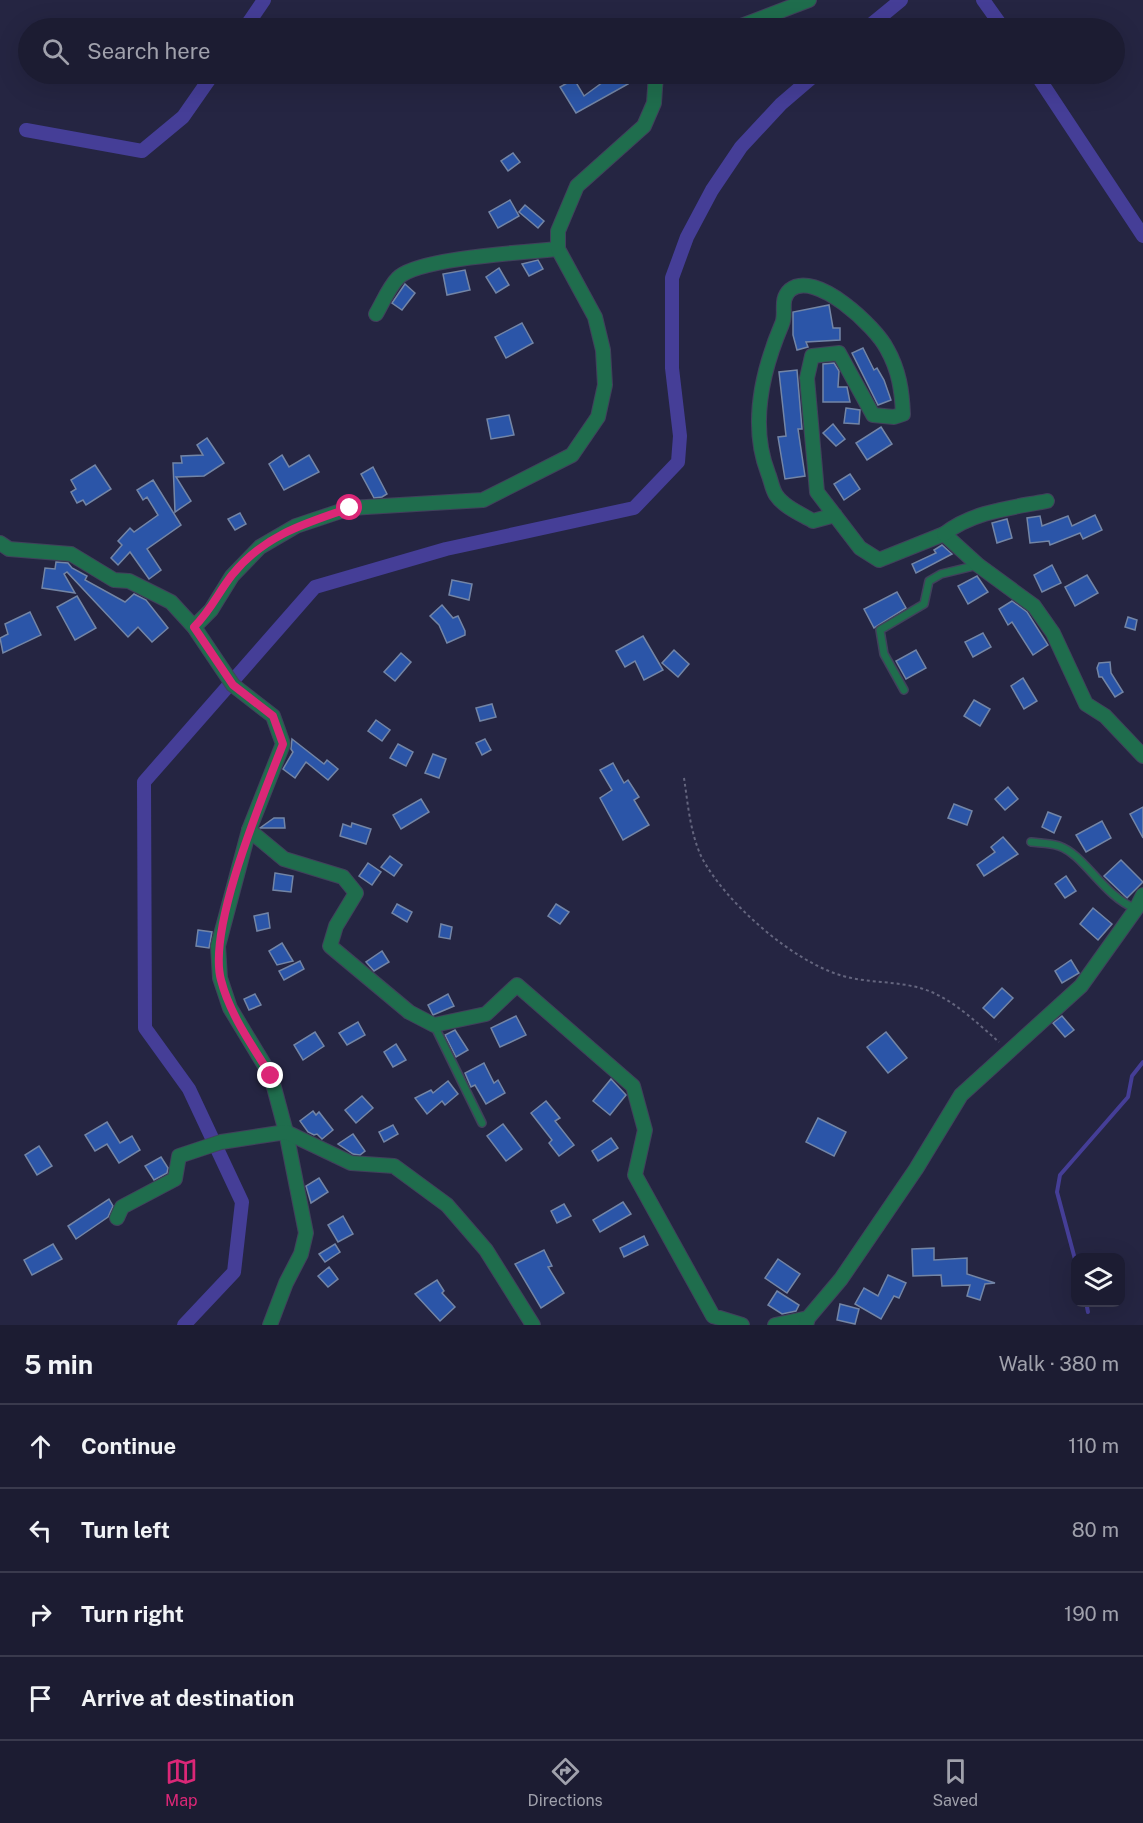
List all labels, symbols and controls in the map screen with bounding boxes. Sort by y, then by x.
search box [18,18,1125,84]
icon: search [39,35,72,68]
text: Search here [87,38,211,64]
route start [336,494,362,520]
route end [257,1062,283,1088]
map controls [1071,1253,1125,1307]
button: layers [1071,1253,1125,1307]
text: 5 min [24,1349,93,1380]
text: Walk · 380 m [999,1352,1119,1376]
icon: ahead [24,1430,57,1463]
text: Continue [81,1433,176,1459]
text: 110 m [1068,1434,1119,1458]
icon: left [24,1514,57,1547]
text: Turn left [81,1517,170,1543]
text: 80 m [1072,1518,1119,1542]
icon: right [24,1598,57,1631]
text: Turn right [81,1601,184,1627]
text: 190 m [1064,1602,1119,1626]
icon: arrive [24,1682,57,1715]
text: Arrive at destination [81,1685,294,1711]
tab: Map [165,1755,198,1810]
tab: Directions [528,1755,603,1810]
tab: Saved [932,1755,978,1810]

